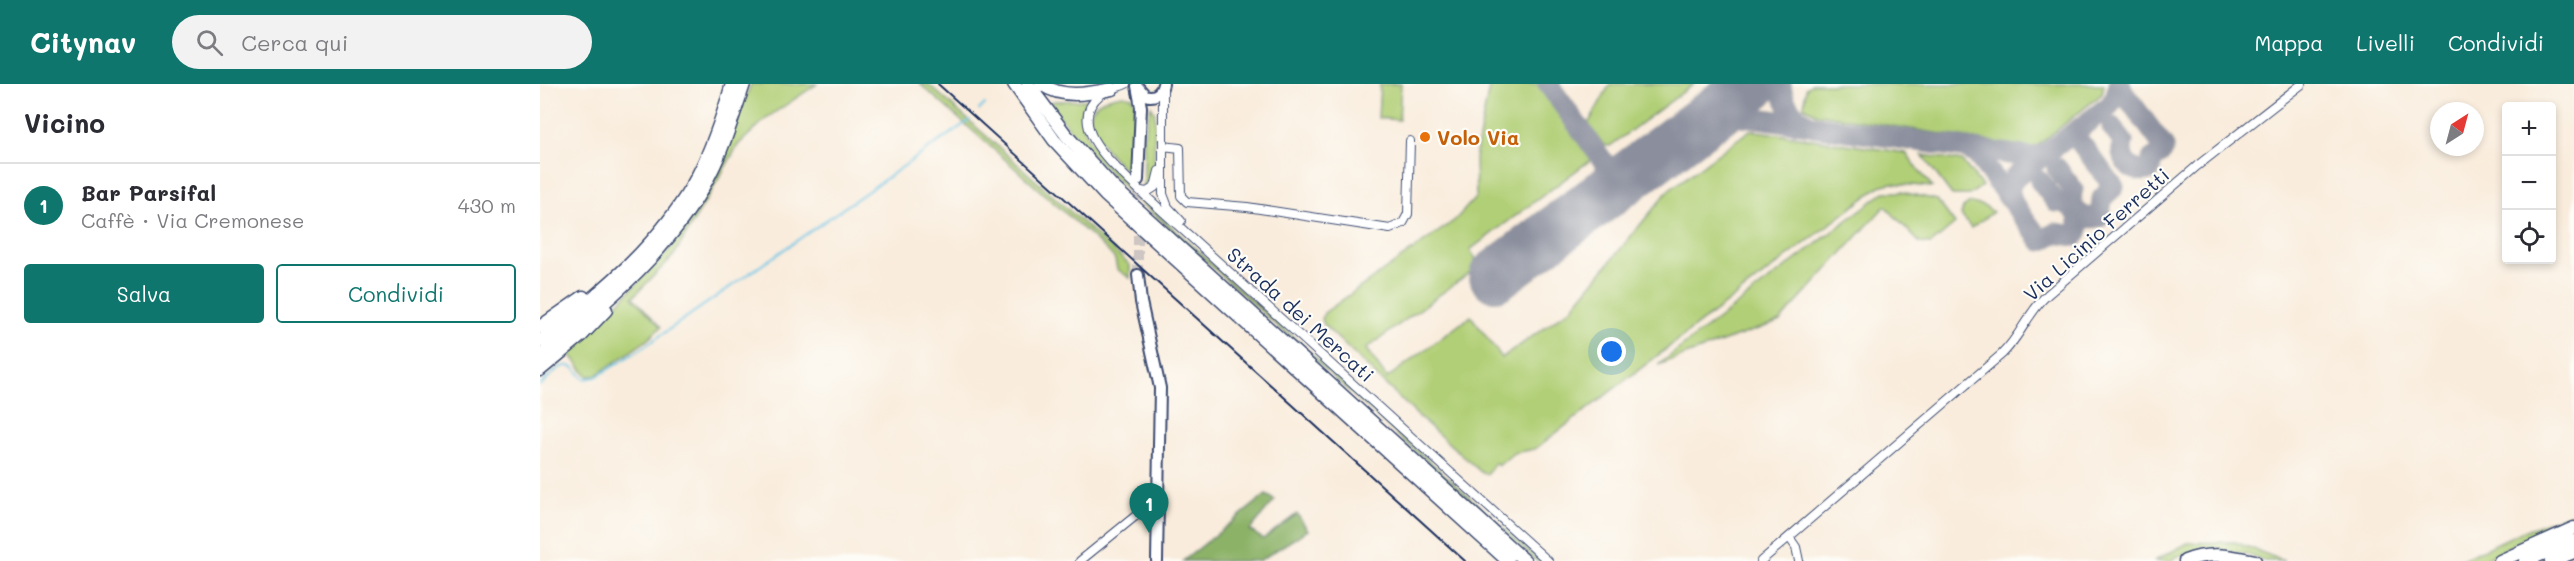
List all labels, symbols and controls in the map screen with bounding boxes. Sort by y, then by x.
search box [172,15,592,69]
text: Citynav [30,24,136,60]
icon: search [193,26,226,59]
text: Cerca qui [241,28,348,57]
text: Mappa [2255,29,2323,56]
text: Livelli [2356,29,2415,56]
text: Condividi [2448,29,2544,56]
north arrow [2430,102,2484,156]
map controls [2502,102,2556,264]
button: + [2502,102,2556,156]
text: Vicino [24,106,105,140]
place label: Volo Via [1437,124,1519,150]
marker: Volo Via [1418,130,1432,144]
button: − [2502,156,2556,210]
street label: Via Licinio Ferretti [2018,162,2174,306]
text: Bar Parsifal [81,178,216,207]
text: 1 [39,192,48,218]
text: 430 m [458,192,516,218]
text: Caffè · Via Cremonese [81,207,304,233]
button: locate [2502,210,2556,264]
street label: Strada dei Mercati [1222,241,1380,387]
button: Salva [24,264,264,323]
button: Condividi [276,264,516,323]
your location [1597,337,1626,366]
pin: 1 [1130,484,1168,533]

